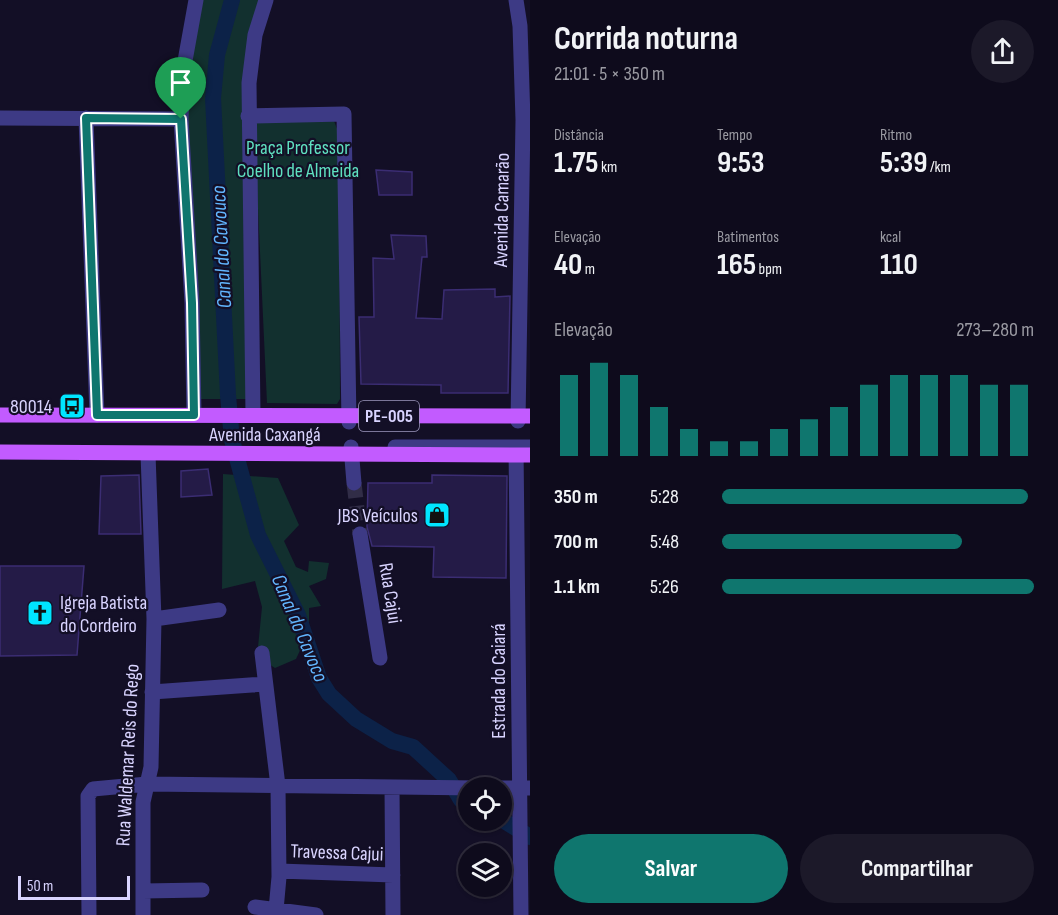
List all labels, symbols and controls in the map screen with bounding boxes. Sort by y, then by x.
text: Corrida noturna [554,19,738,59]
button: share [971,20,1034,83]
pin [155,57,206,119]
text: 21:01 · 5 × 350 m [554,62,665,86]
icon: arrive [164,66,197,99]
text: Distância [554,126,604,145]
text: Tempo [717,126,752,145]
text: Ritmo [880,126,912,145]
park label: Praça Professor Coelho de Almeida [237,136,359,183]
text: 1.75 [554,145,598,181]
text: 9:53 [717,145,765,181]
text: 5:39 [880,145,928,181]
street label: Avenida Camarão [489,153,515,268]
text: km [598,158,617,177]
text: /km [928,158,951,177]
water label: Canal do Cavouco [206,184,237,309]
text: Elevação [554,228,601,247]
text: Batimentos [717,228,779,247]
text: kcal [880,228,901,247]
text: 40 [554,247,582,283]
text: 165 [717,247,756,283]
text: 110 [880,247,918,283]
text: m [582,260,595,279]
text: bpm [756,260,782,279]
text: Elevação [554,318,613,342]
text: 273–280 m [956,318,1034,342]
bus stop icon: 80014 [57,391,87,421]
place label: 80014 [10,395,52,419]
road number: PE-005 [359,401,419,431]
street label: Avenida Caxangá [208,423,321,447]
text: 350 m [554,485,598,509]
text: 5:28 [650,485,679,509]
shop icon: JBS Veículos [422,500,452,530]
place label: JBS Veículos [337,504,418,528]
text: 700 m [554,530,598,554]
text: 5:48 [650,530,679,554]
street label: Rua Cajui [373,561,407,625]
water label: Canal do Cavoco [266,571,334,686]
text: 1.1 km [554,575,600,599]
text: 5:26 [650,575,679,599]
place label: Igreja Batista do Cordeiro [60,591,147,638]
church icon: Igreja Batista do Cordeiro [25,598,55,628]
street label: Estrada do Caiará [487,623,511,739]
street label: Rua Waldemar Reis do Rego [111,663,145,847]
map controls [458,777,512,897]
button: locate [458,777,512,831]
button: Salvar [554,834,788,903]
button: Compartilhar [800,834,1034,903]
street label: Travessa Cajui [290,839,384,867]
button: layers [458,843,512,897]
scale bar [18,873,130,900]
text: 50 m [27,877,53,896]

